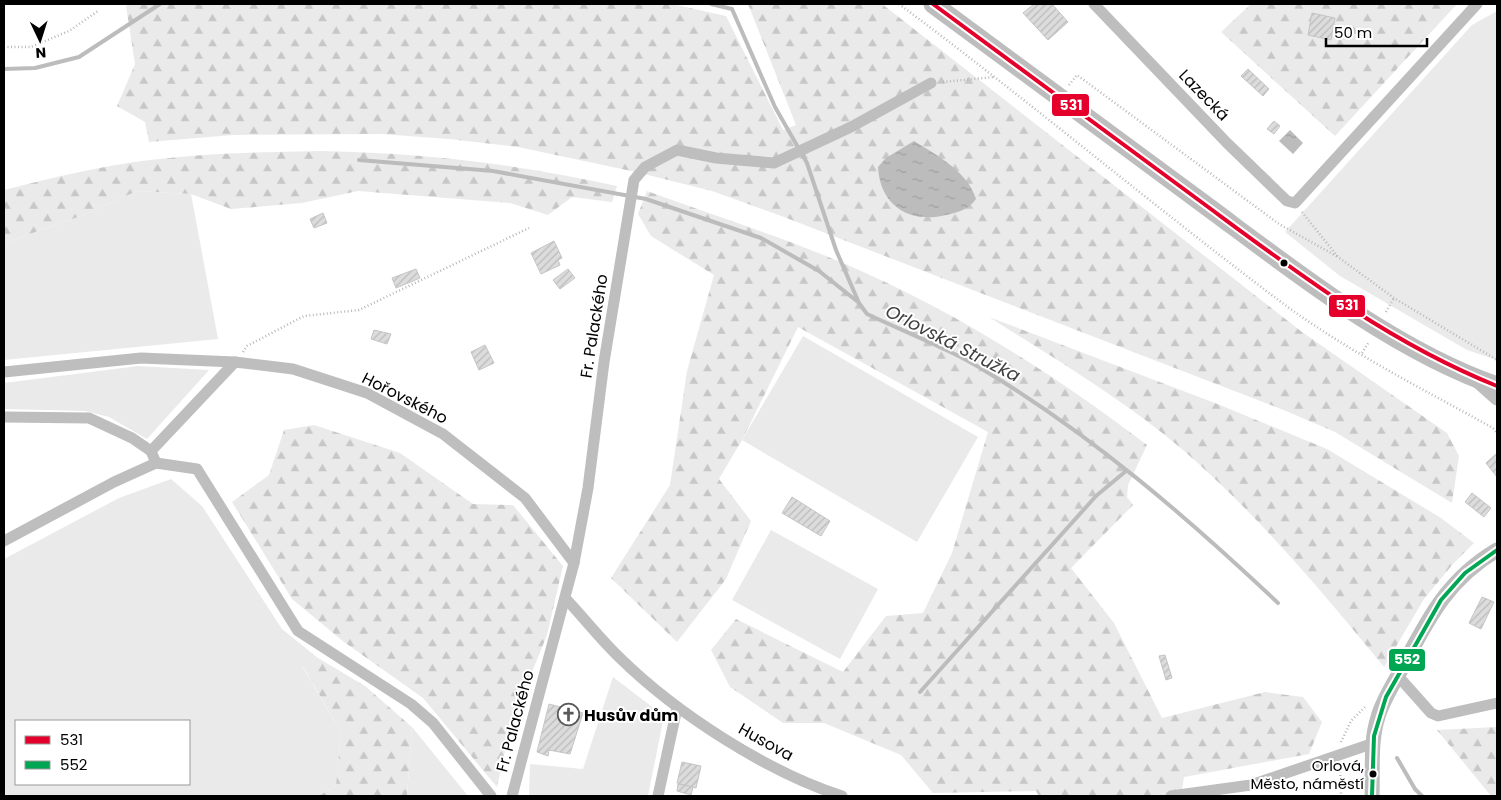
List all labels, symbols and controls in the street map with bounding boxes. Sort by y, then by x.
north arrow [15,15,65,65]
scale bar [1326,15,1427,47]
text: 50 m [1334,22,1372,43]
text: N [35,43,47,63]
street label: Lazecká [1174,64,1234,126]
line badge: 531 [1051,93,1090,117]
text: 531 [1060,95,1082,115]
unlabelled marker [1279,258,1289,268]
street label: Fr. Palackého [574,272,614,380]
line badge: 531 [1328,294,1366,318]
text: 531 [1336,295,1358,315]
water label: Orlovská Stružka [881,298,1025,388]
street label: Hořovského [358,367,452,429]
line badge: 552 [1388,648,1426,672]
text: 552 [1394,649,1420,669]
street label: Fr. Palackého [490,667,540,775]
church icon: Husův dům [556,703,580,727]
place label: Husův dům [584,704,678,727]
street label: Husova [734,717,798,767]
legend [15,720,190,785]
text: 531 [60,729,83,750]
text: 552 [60,754,87,775]
place label: Orlová, Město, náměstí [1250,755,1364,794]
marker: Orlová, Město, náměstí [1368,769,1378,779]

